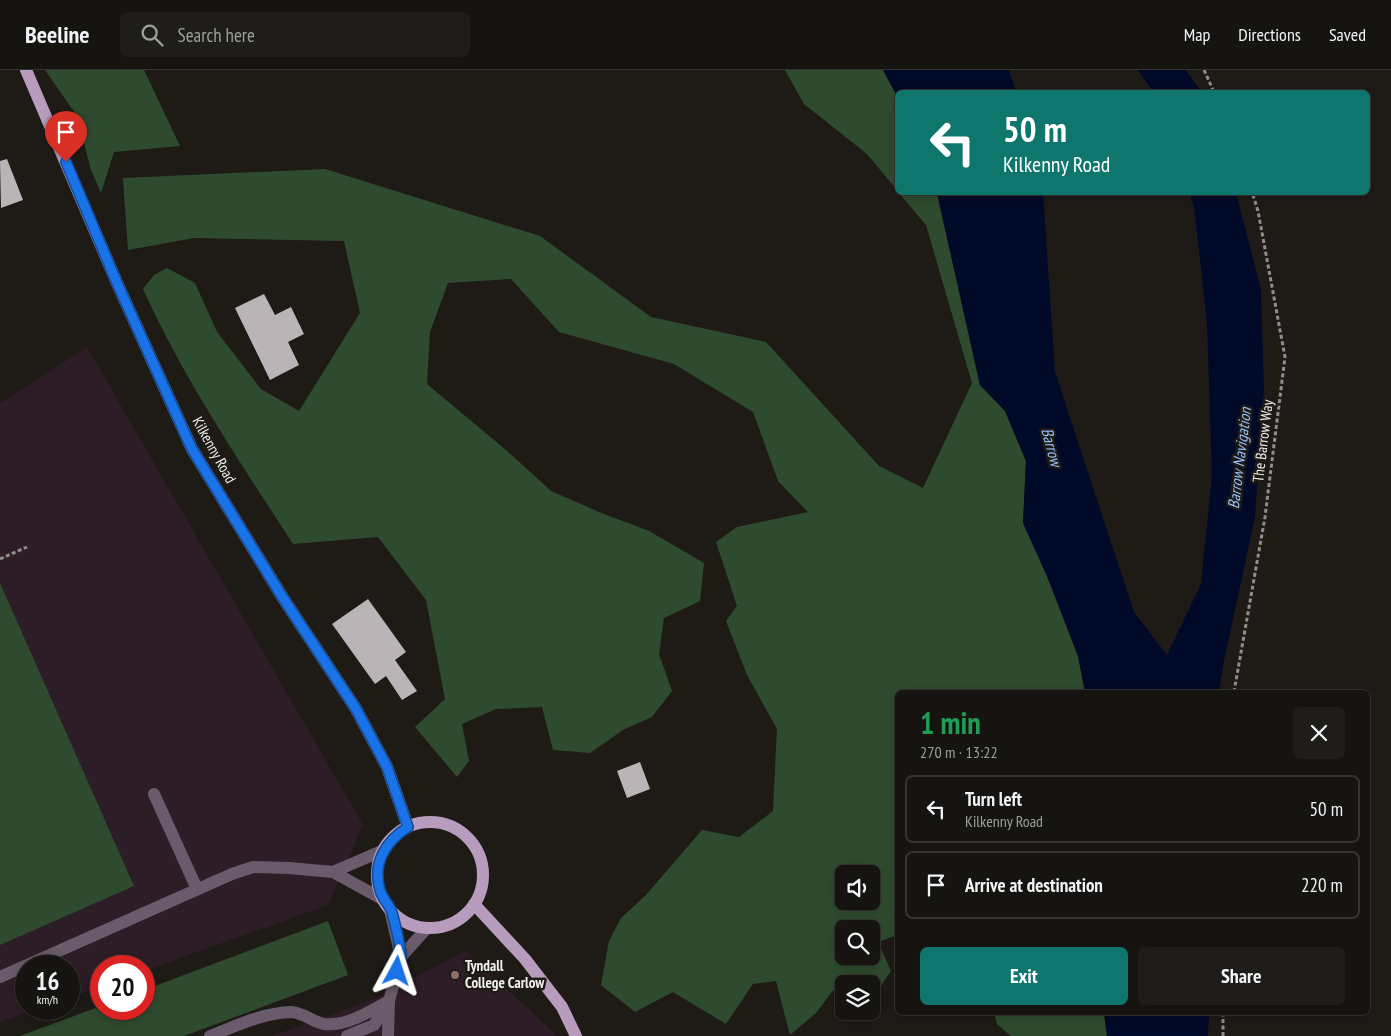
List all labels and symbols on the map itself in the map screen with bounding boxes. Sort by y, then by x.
pin [45,111,87,162]
street label: The Barrow Way [1248,398,1277,483]
water label: Barrow Navigation [1223,405,1255,510]
street label: Kilkenny Road [188,413,240,486]
water label: Barrow [1037,426,1067,471]
position arrow [370,944,422,996]
speed limit sign: 20 [90,955,155,1020]
place label: Tyndall College Carlow [465,956,545,992]
marker: Tyndall College Carlow [449,969,461,981]

